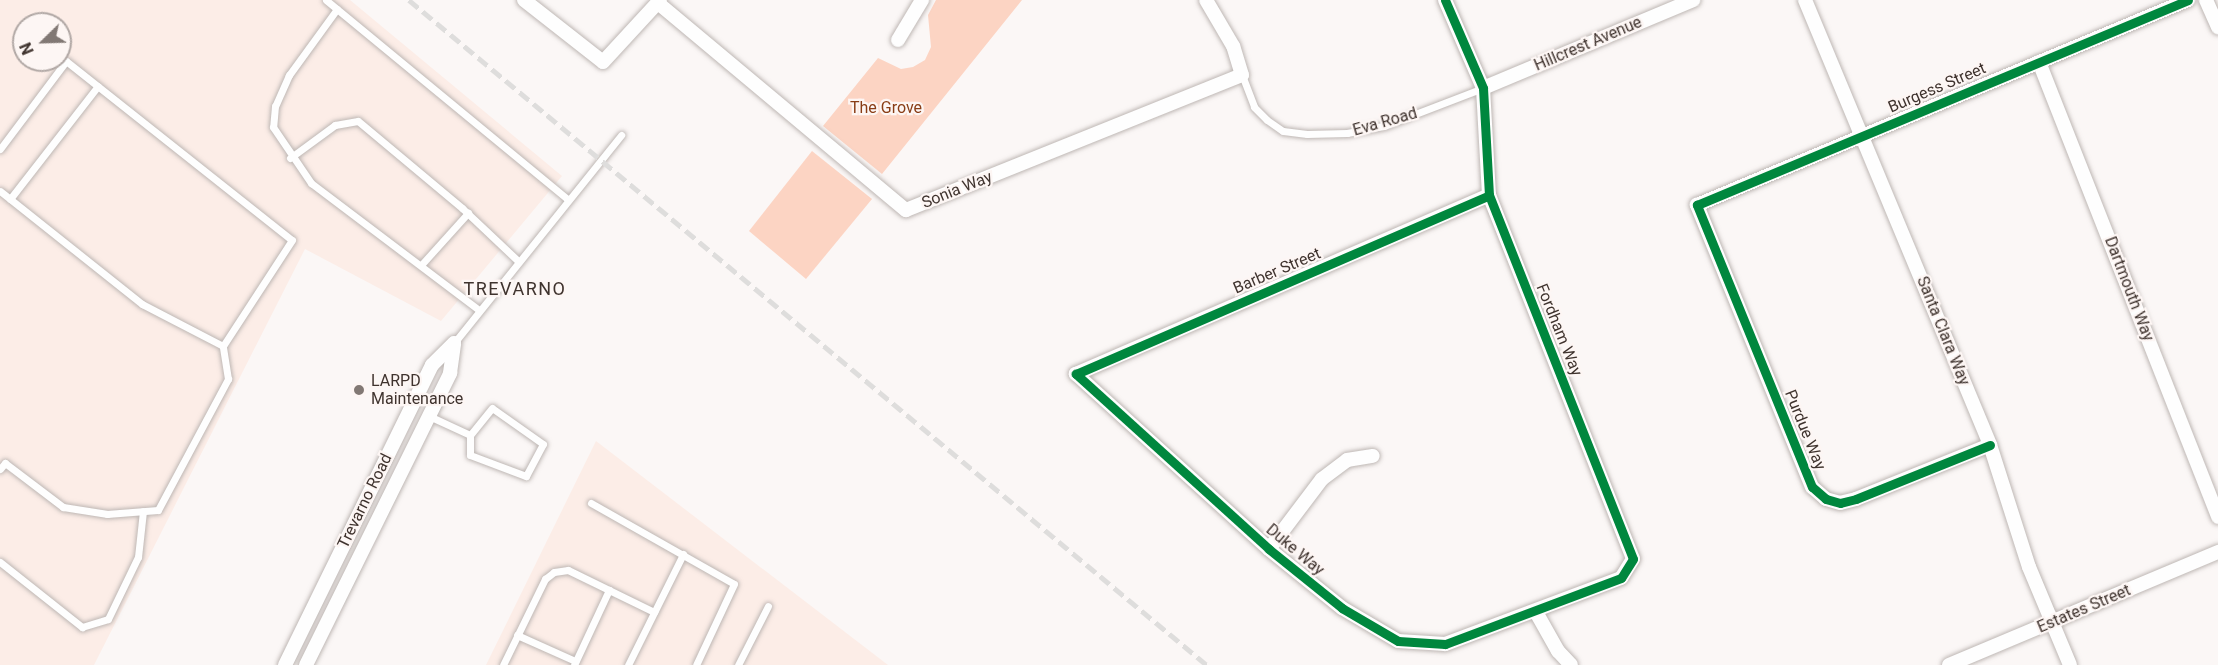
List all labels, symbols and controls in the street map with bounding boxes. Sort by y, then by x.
north arrow [12,12,72,72]
street label: Hillcrest Avenue [1531,13,1645,75]
text: N [16,40,38,57]
street label: Burgess Street [1885,59,1989,117]
park label: The Grove [850,98,922,118]
street label: Eva Road [1351,104,1419,140]
street label: Sonia Way [919,167,995,213]
street label: Dartmouth Way [2100,234,2158,344]
street label: Barber Street [1230,244,1324,298]
street label: Santa Clara Way [1912,274,1974,388]
district label: TREVARNO [464,278,566,300]
street label: Fordham Way [1532,281,1586,379]
place label: LARPD Maintenance [371,371,463,409]
marker: LARPD Maintenance [352,383,366,397]
street label: Purdue Way [1780,387,1830,473]
street label: Trevarno Road [334,450,396,552]
street label: Duke Way [1262,520,1328,580]
street label: Estates Street [2034,581,2134,637]

